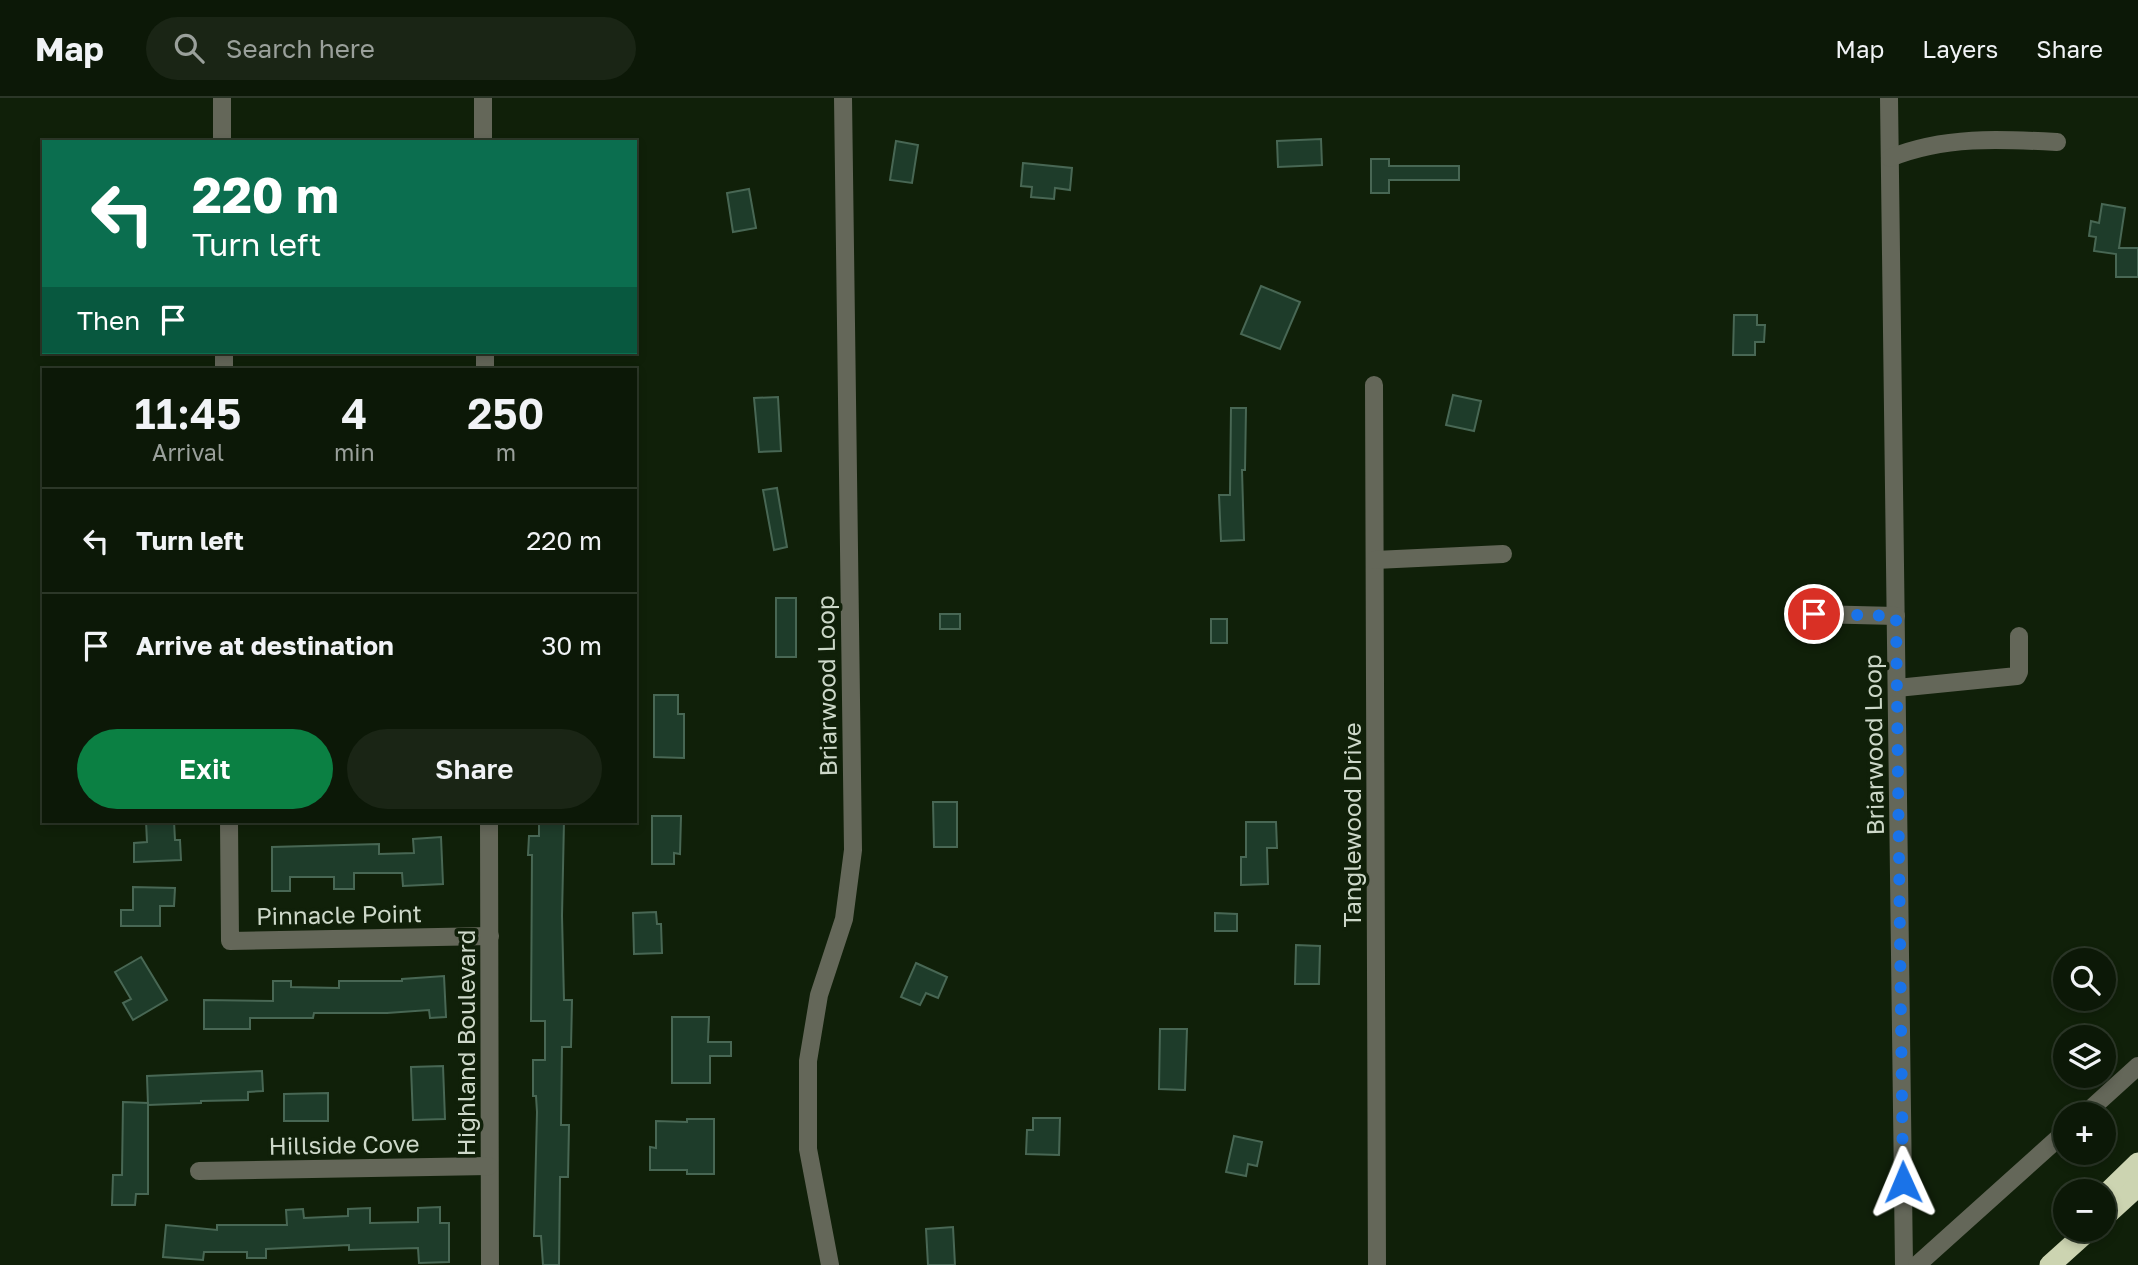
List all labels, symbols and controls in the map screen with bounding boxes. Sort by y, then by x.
search box [146,17,636,80]
text: Map [35,29,104,68]
icon: search [170,29,208,67]
text: Search here [226,33,375,64]
text: Map [1835,34,1884,63]
text: Layers [1922,34,1998,63]
text: Share [2036,34,2103,63]
text: 220 m [192,165,339,224]
icon: left [77,168,168,259]
text: Turn left [192,225,321,263]
icon: arrive [154,301,192,339]
text: Then [77,305,140,336]
text: 11:45 [135,388,241,438]
text: 4 [341,388,368,438]
text: 250 [467,388,544,438]
text: Arrival [152,438,224,466]
text: min [334,438,375,466]
text: m [496,438,516,466]
icon: left [77,522,115,560]
text: Turn left [136,525,244,556]
text: 220 m [526,525,602,556]
pin [1784,584,1844,644]
street label: Briarwood Loop [810,595,842,777]
icon: arrive [1795,595,1833,633]
icon: arrive [77,627,115,665]
text: Arrive at destination [136,630,394,661]
text: 30 m [541,630,602,661]
street label: Briarwood Loop [1857,654,1889,836]
street label: Tanglewood Drive [1337,722,1366,928]
button: Exit [77,729,333,809]
button: Share [347,729,602,809]
street label: Pinnacle Point [256,898,422,930]
street label: Highland Boulevard [451,930,480,1157]
map controls [2053,948,2116,1242]
button: search [2053,948,2116,1011]
button: layers [2053,1025,2116,1088]
button: + [2053,1102,2116,1165]
street label: Hillside Cove [268,1128,420,1160]
position arrow [1866,1145,1940,1219]
button: − [2053,1179,2116,1242]

